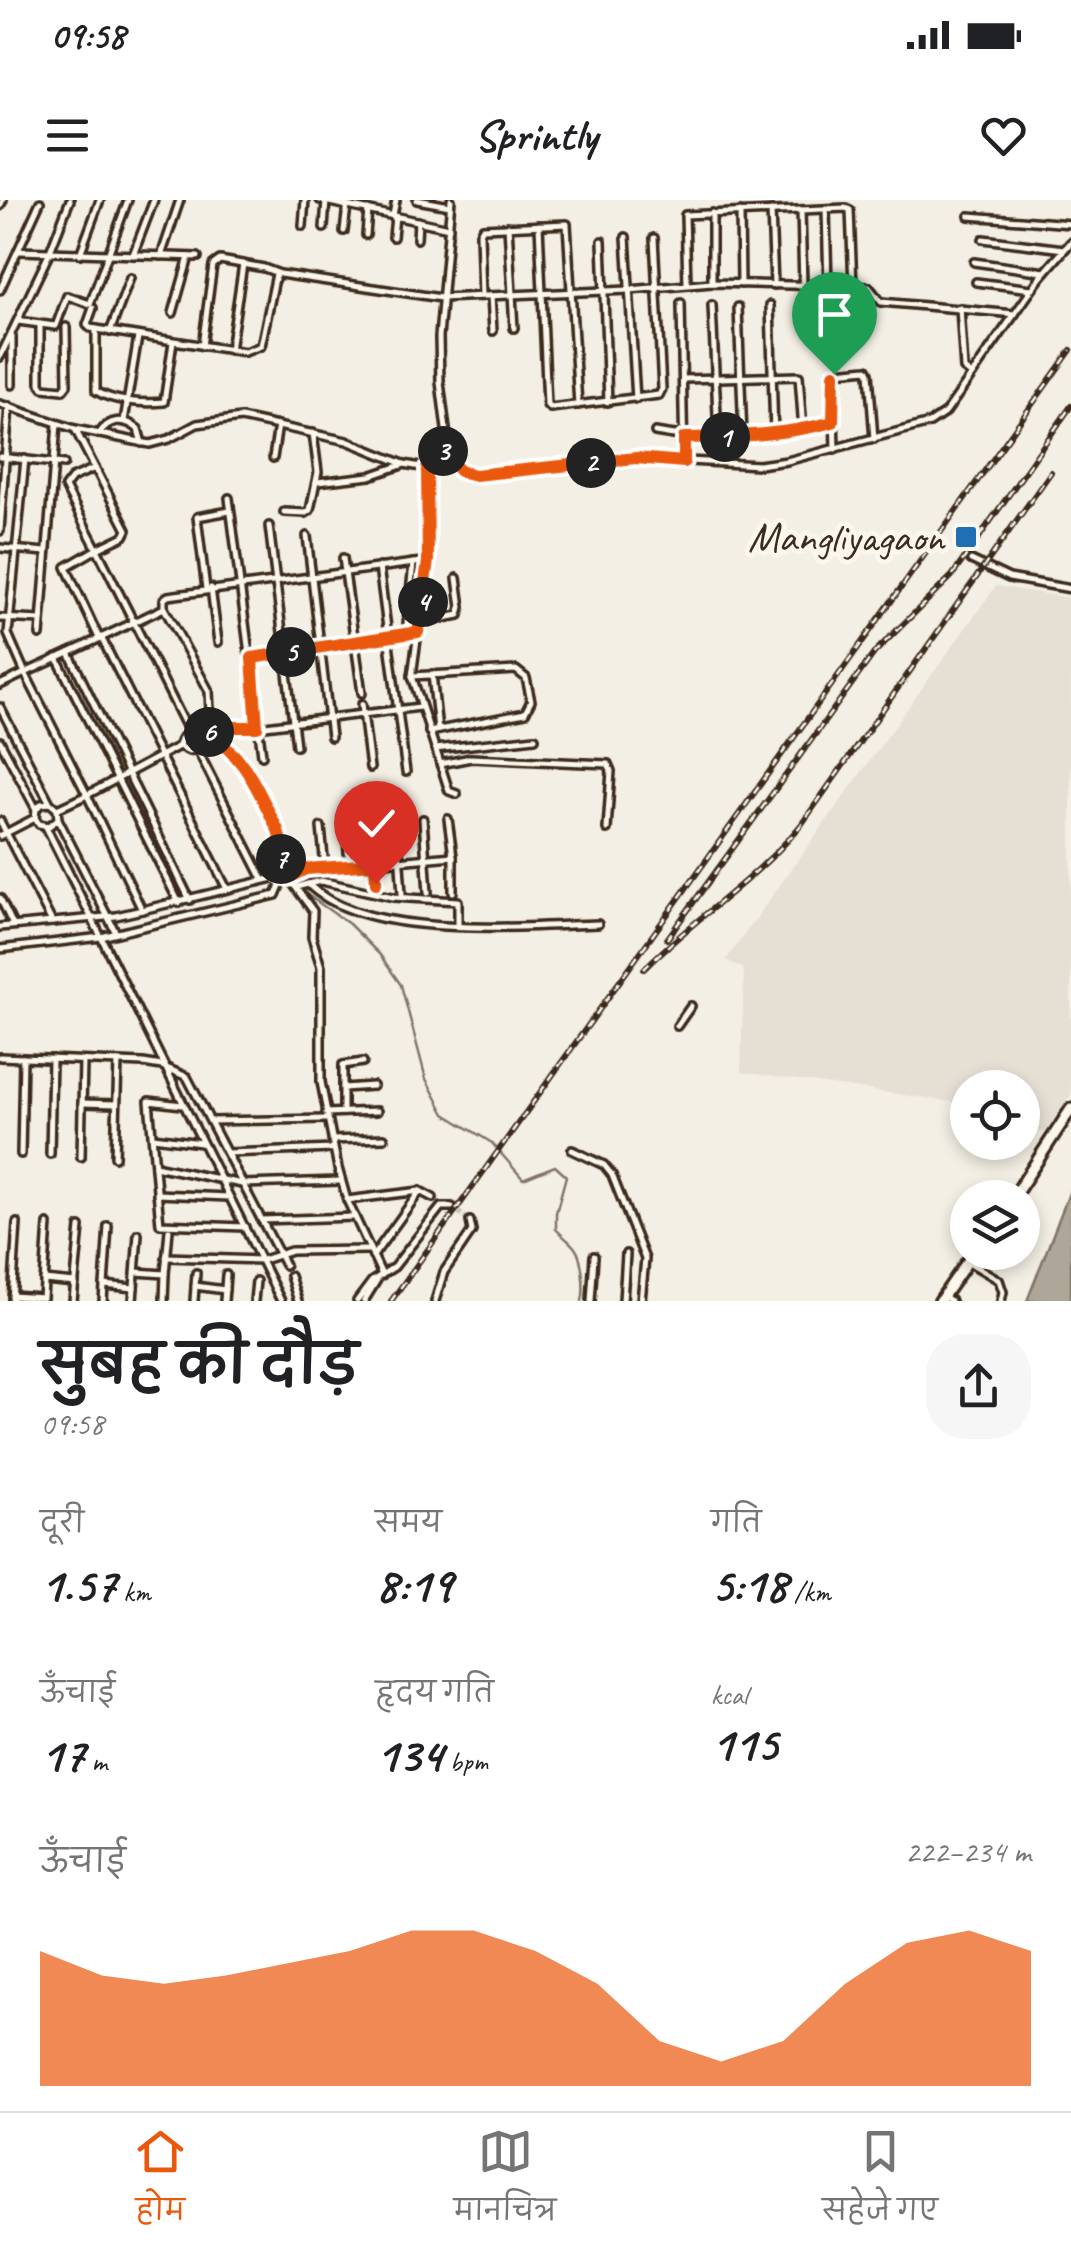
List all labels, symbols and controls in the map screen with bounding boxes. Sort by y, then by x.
text: 09:58 [50,12,125,59]
text: Sprintly [474,107,597,164]
icon: menu [40,108,95,163]
icon: heart [976,108,1031,163]
pin [792,272,877,375]
icon: arrive [807,287,862,342]
pin: 1 [700,412,750,462]
text: 1 [719,419,731,454]
pin: 3 [418,426,468,476]
text: 3 [437,433,449,468]
pin: 2 [566,438,616,488]
text: 2 [585,445,597,480]
place label: Mangliyagaon [748,511,946,564]
marker: Mangliyagaon [953,524,979,550]
pin: 4 [398,577,448,627]
text: 4 [417,584,429,619]
pin: 5 [266,627,316,677]
text: 5 [285,634,297,669]
pin: 6 [184,707,234,757]
text: 6 [202,714,216,749]
pin [334,781,419,884]
icon: check [349,796,404,851]
pin: 7 [256,834,306,884]
text: 7 [275,841,287,876]
map controls [950,1070,1040,1270]
button: locate [950,1070,1040,1160]
button: layers [950,1180,1040,1270]
text: सुबह की दौड़ [40,1330,358,1400]
button: share [926,1334,1031,1439]
text: 09:58 [40,1403,104,1444]
text: दूरी [40,1505,84,1540]
text: समय [375,1505,442,1540]
text: गति [711,1505,762,1540]
text: 1.57 [40,1553,116,1616]
text: 8:19 [375,1553,452,1616]
text: 5:18 [711,1553,787,1616]
text: km [116,1574,151,1609]
text: /km [787,1574,831,1609]
text: ऊँचाई [40,1675,115,1710]
text: हृदय गति [375,1675,494,1710]
text: kcal [711,1677,748,1712]
text: 115 [711,1712,777,1775]
text: 17 [40,1723,85,1786]
text: 134 [375,1723,443,1786]
text: m [85,1744,107,1779]
text: bpm [443,1744,488,1779]
text: 222–234 m [905,1831,1031,1872]
text: ऊँचाई [40,1841,126,1882]
tab: होम [133,2124,188,2241]
tab: मानचित्र [454,2124,556,2241]
tab: सहेजे गए [822,2124,938,2241]

